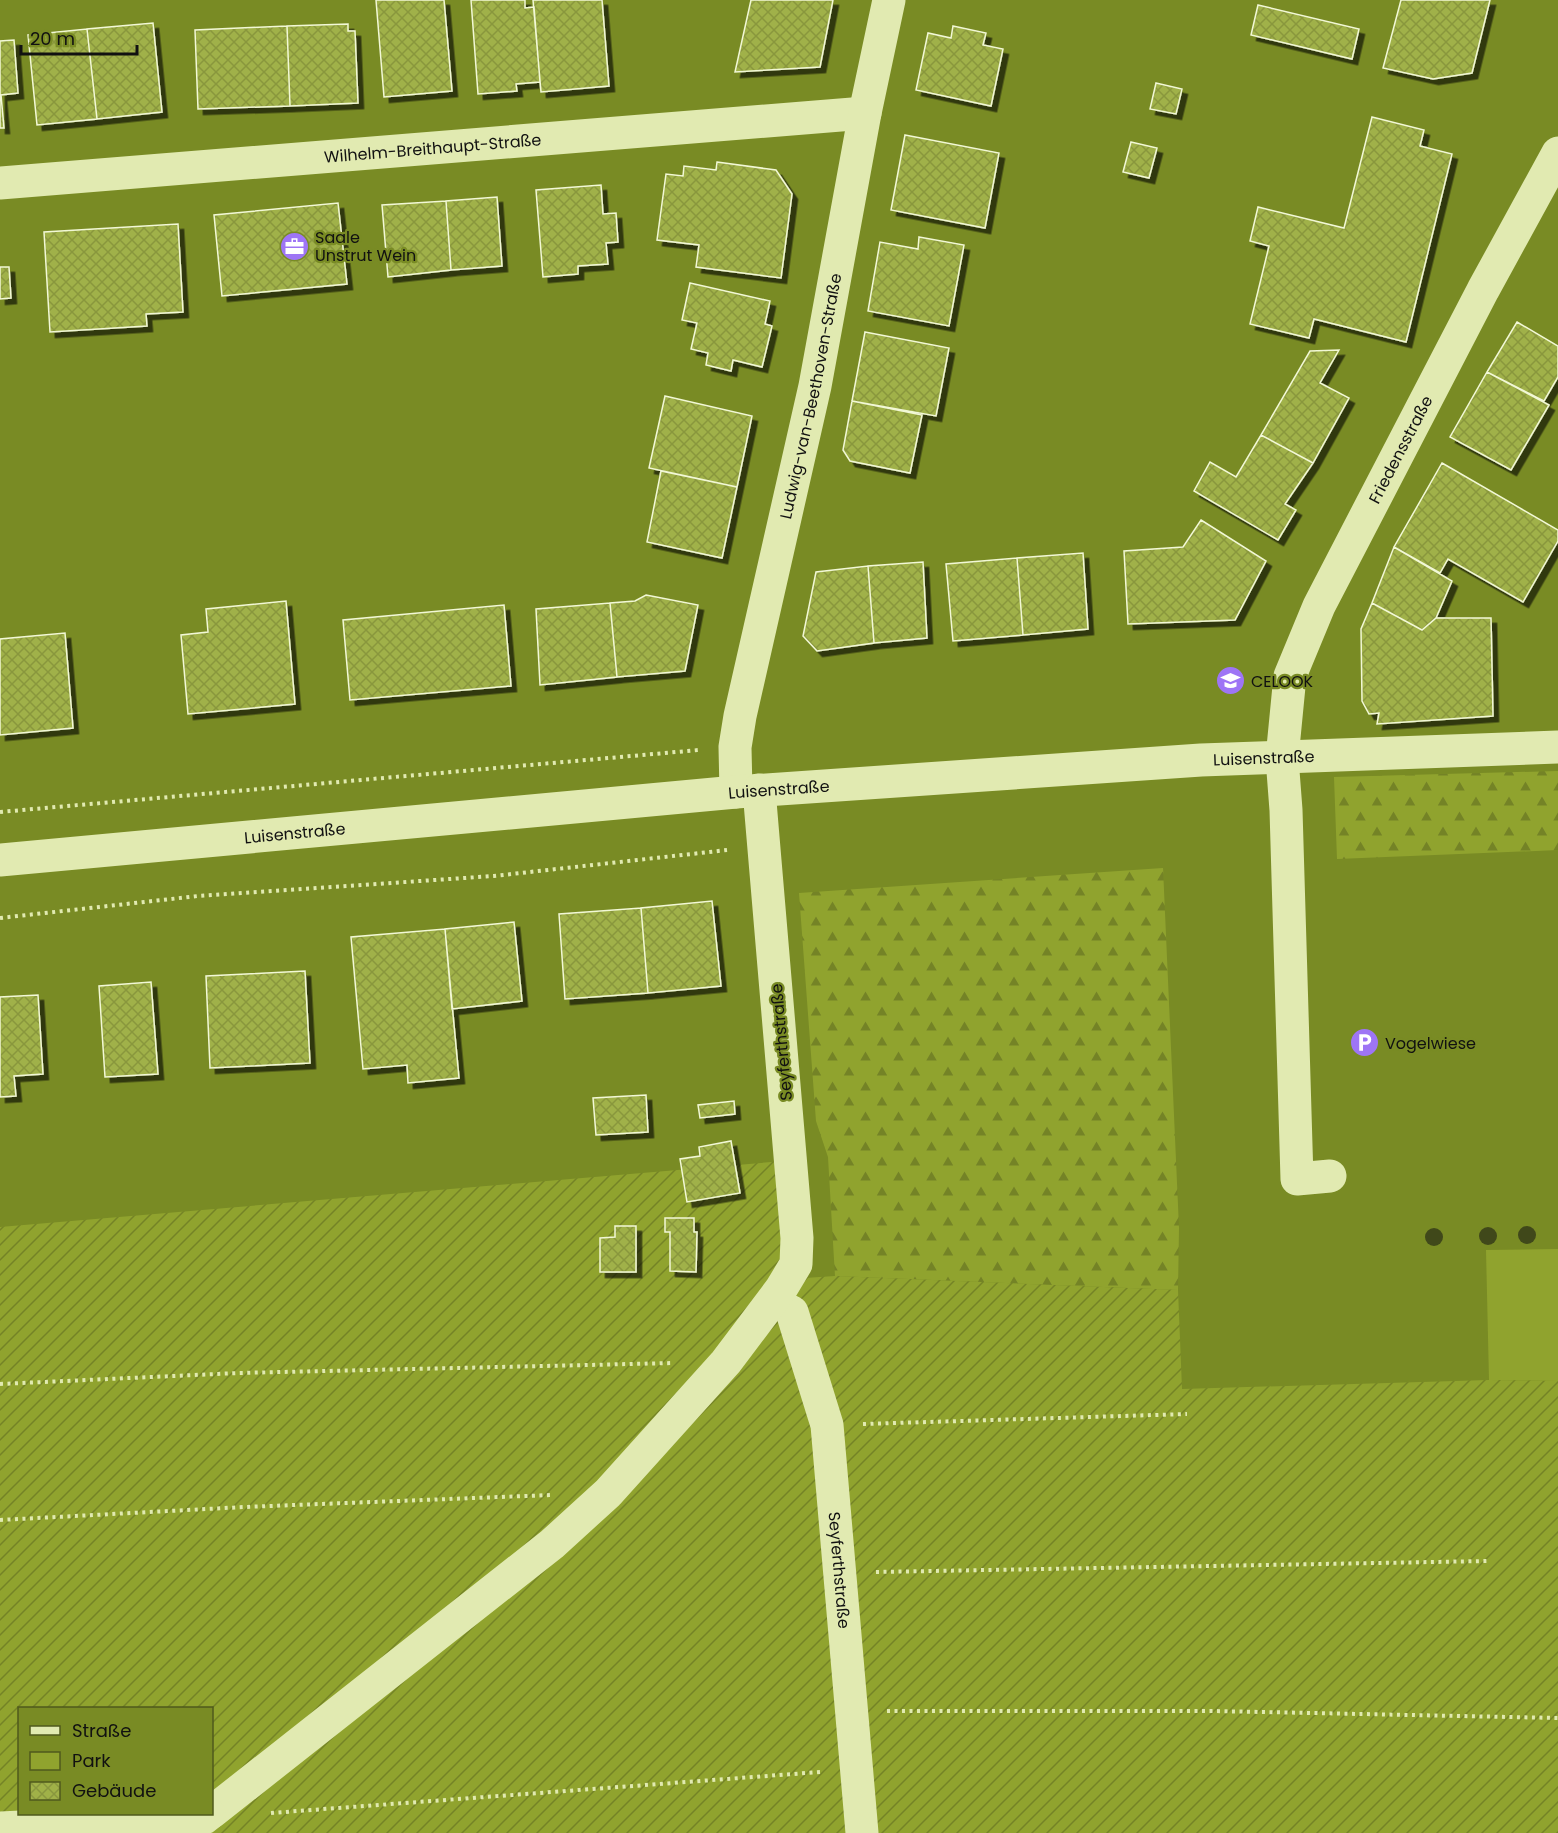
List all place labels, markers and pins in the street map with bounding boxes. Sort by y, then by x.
place label: Saale Unstrut Wein [315,226,416,267]
office icon: Saale Unstrut Wein [278,230,310,262]
school or university icon: CELOOK [1214,665,1246,697]
place label: CELOOK [1251,670,1314,693]
parking icon: Vogelwiese [1348,1027,1380,1059]
place label: Vogelwiese [1385,1032,1476,1055]

